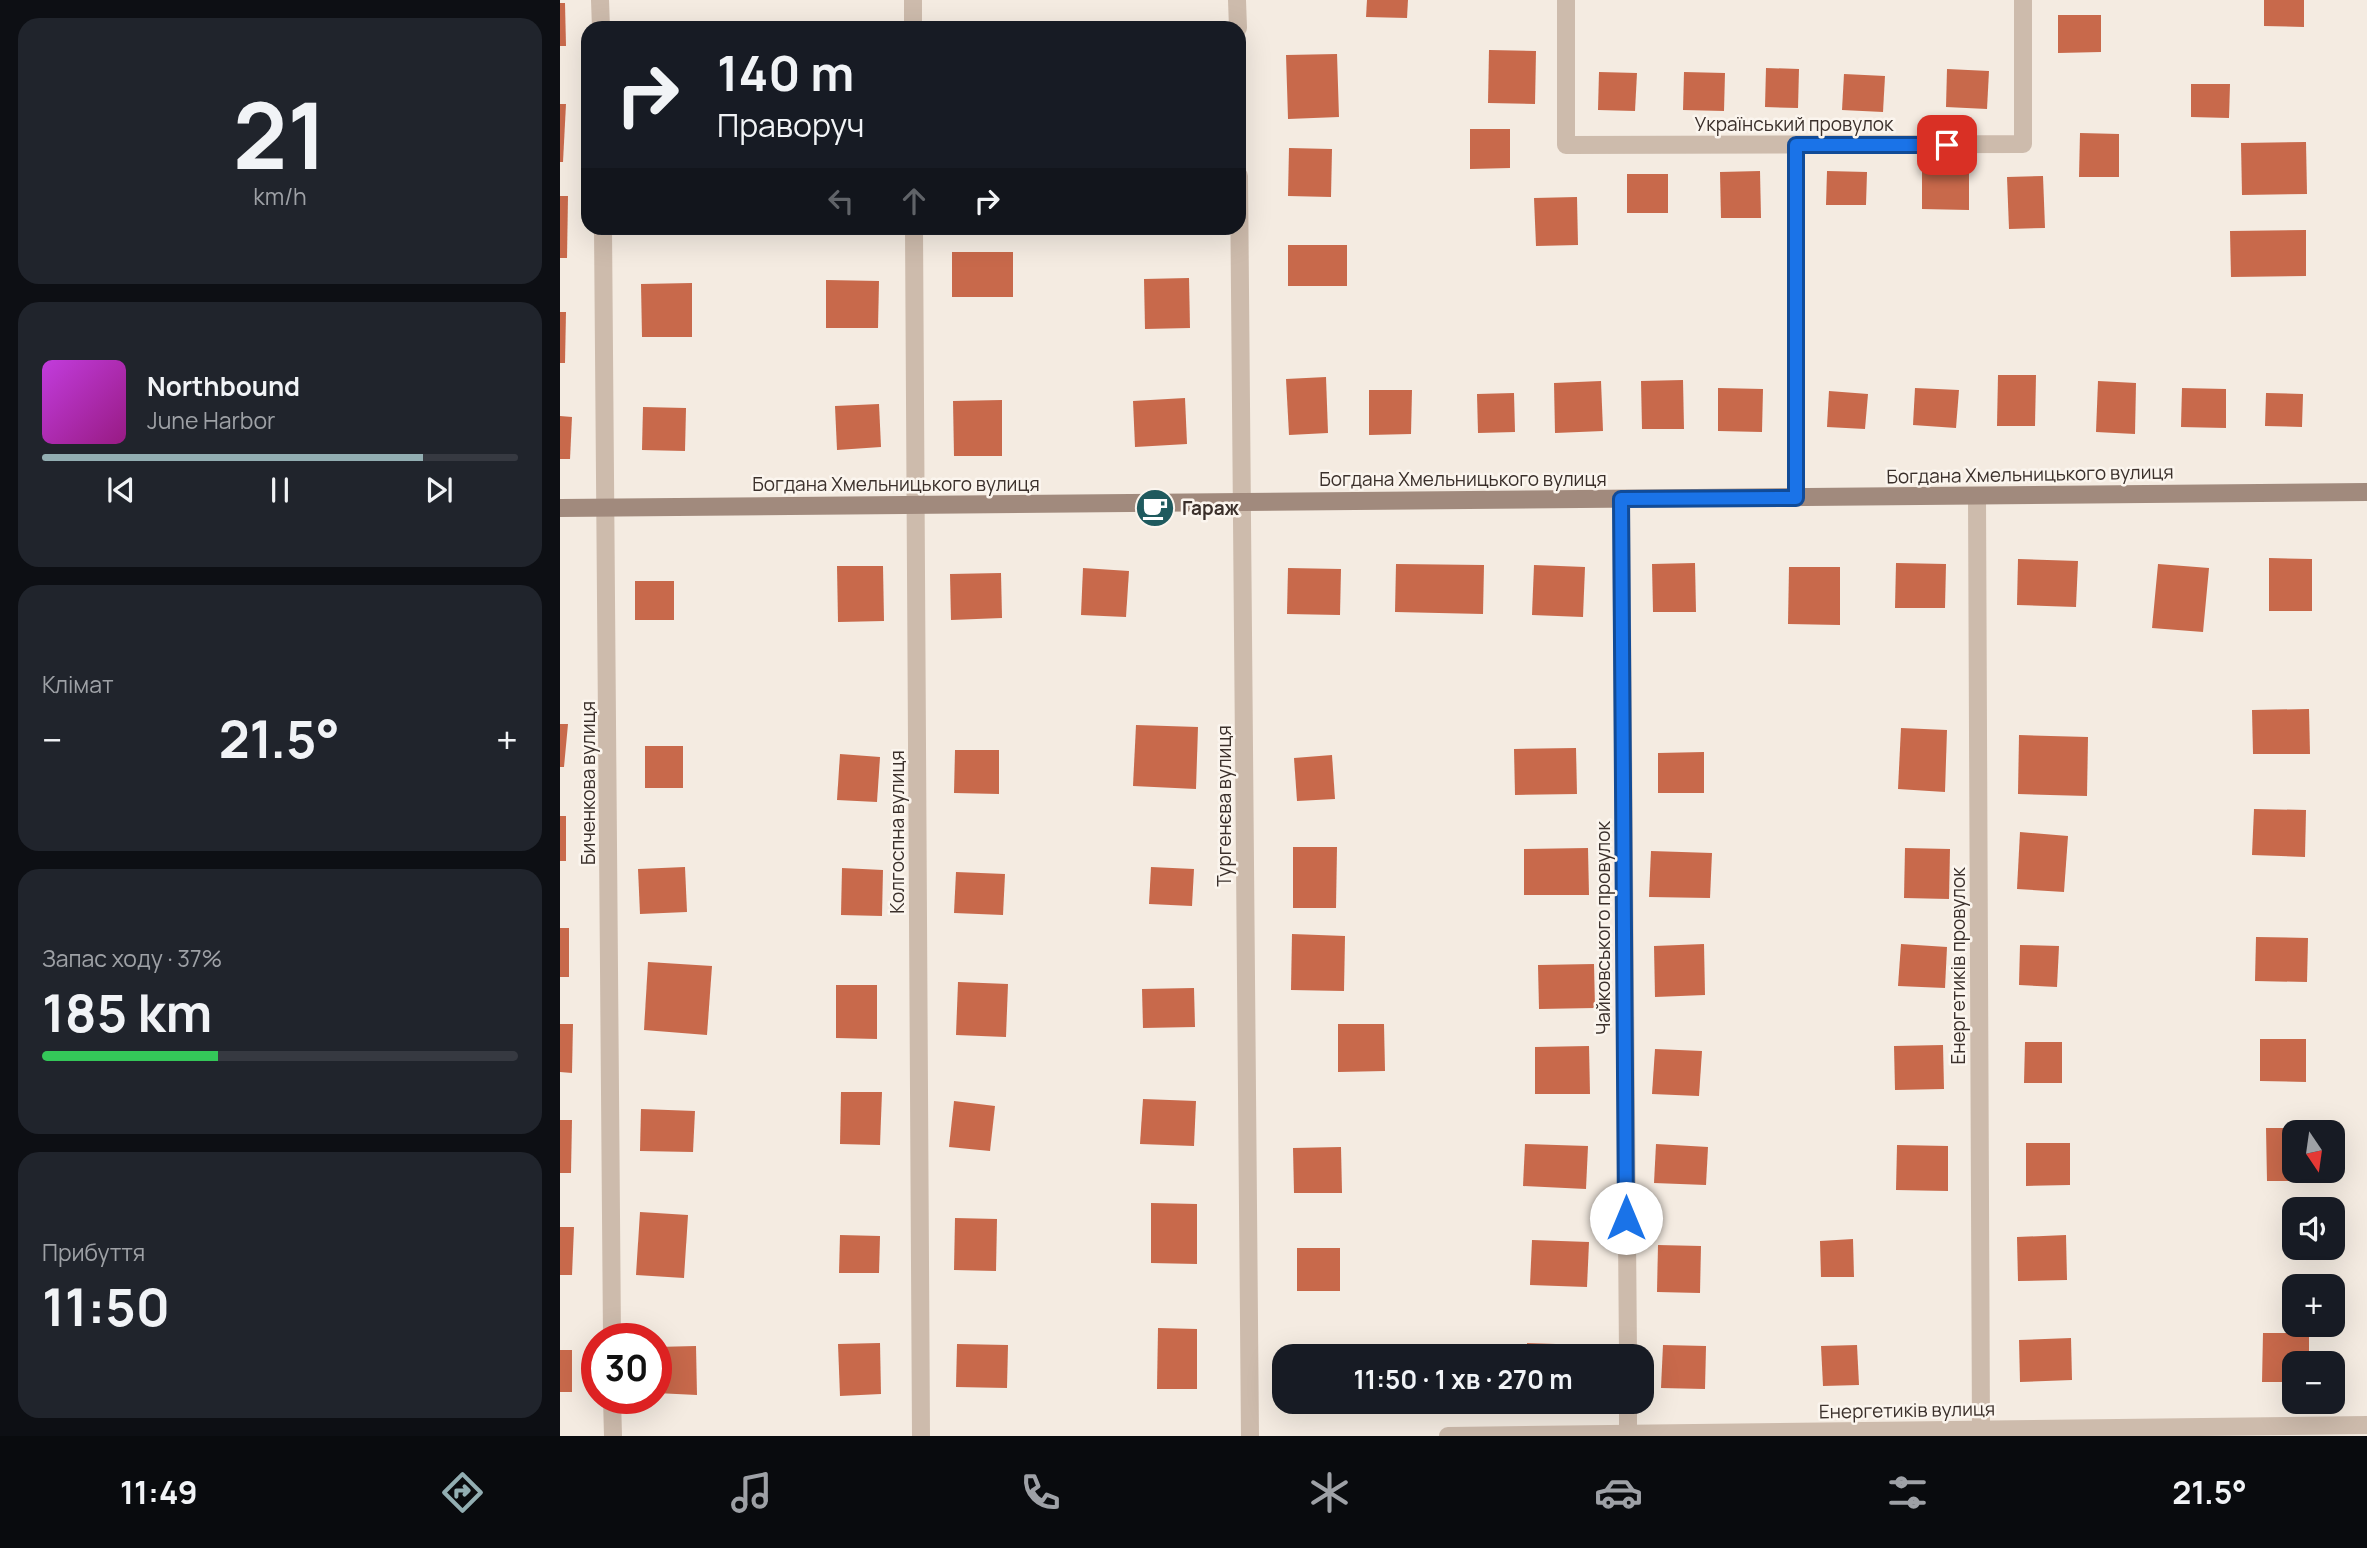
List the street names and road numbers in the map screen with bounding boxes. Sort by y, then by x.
street label: Український провулок [1695,111,1894,137]
street label: Богдана Хмельницького вулиця [1886,458,2174,490]
street label: Богдана Хмельницького вулиця [1319,466,1607,492]
street label: Богдана Хмельницького вулиця [752,471,1040,497]
street label: Биченкова вулиця [575,701,601,865]
street label: Тургенєва вулиця [1211,725,1237,887]
street label: Колгоспна вулиця [884,750,910,914]
street label: Чайковського провулок [1590,821,1616,1035]
street label: Енергетиків провулок [1945,867,1971,1065]
street label: Енергетиків вулиця [1819,1395,1995,1425]

